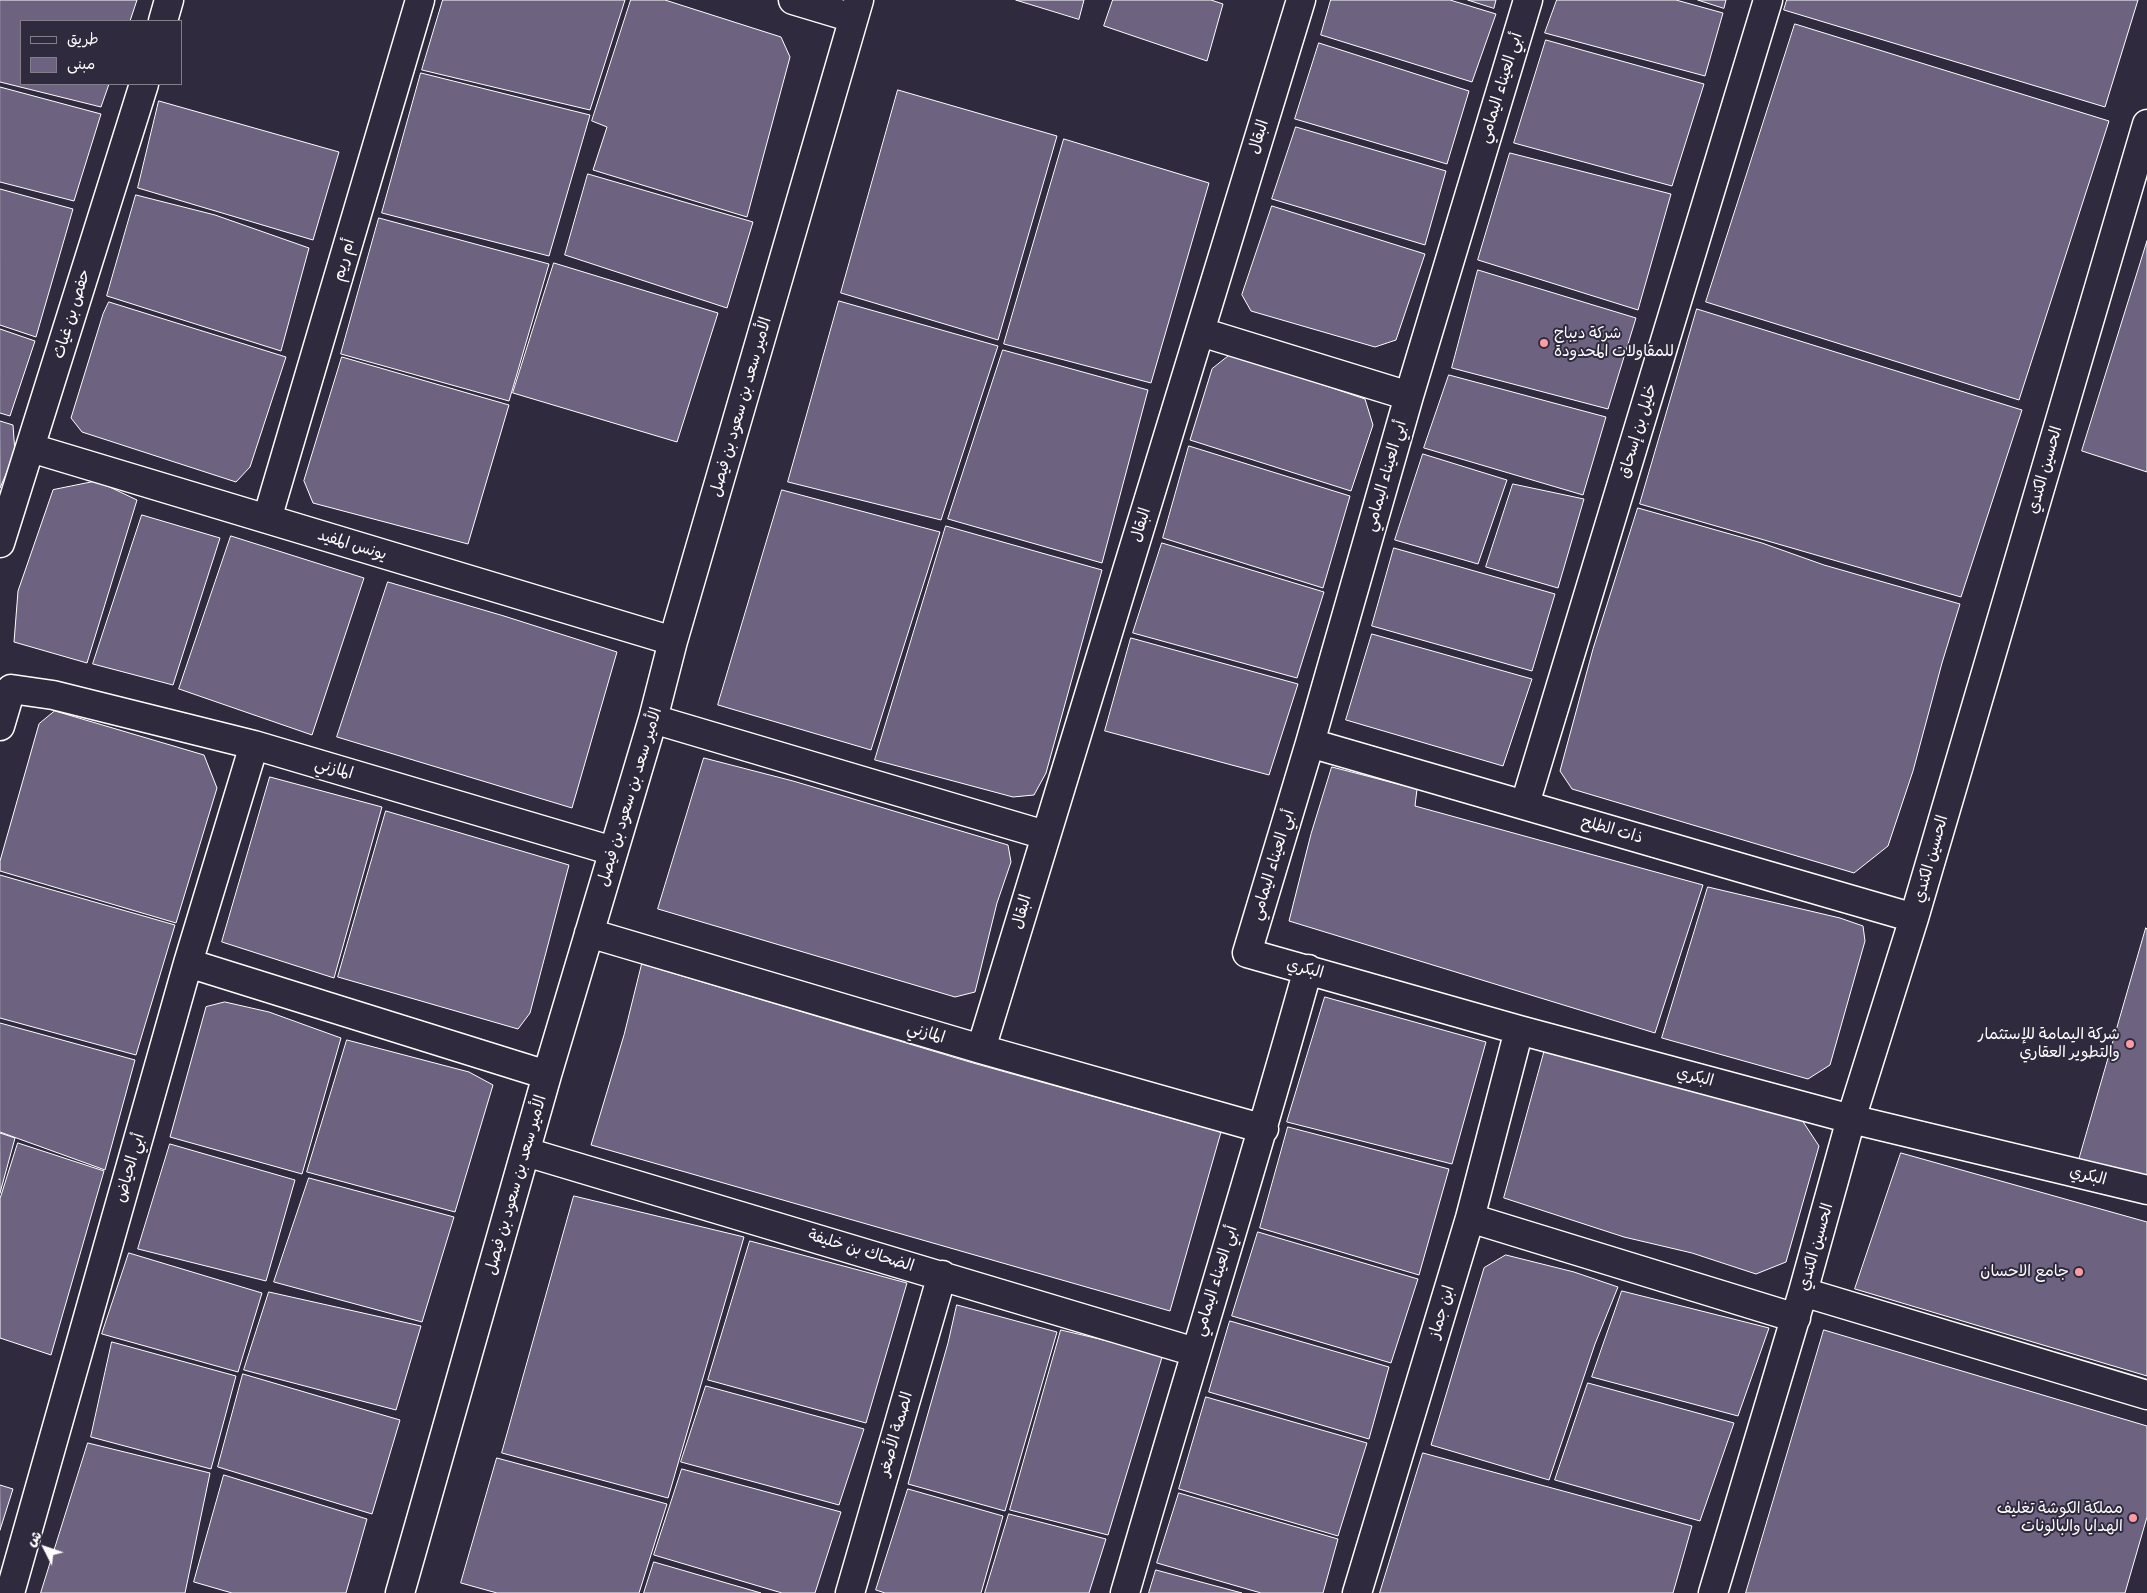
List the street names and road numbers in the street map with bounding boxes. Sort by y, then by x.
street label: أبي العيناء اليمامي [1475,31,1527,145]
street label: البقال [1245,117,1273,157]
street label: أم ريم [329,237,359,283]
street label: حفص بن غياث [49,267,95,361]
street label: الأمير سعد بن سعود بن فيصل [706,315,776,499]
street label: خليل بن إسحاق [1615,381,1661,481]
street label: أبي العيناء اليمامي [1361,418,1411,534]
street label: الحسين الكندي [2023,424,2067,516]
street label: البقال [1127,505,1155,545]
street label: يونس المفيد [315,525,389,565]
street label: الأمير سعد بن سعود بن فيصل [594,705,666,889]
street label: المازني [313,754,355,784]
street label: أبي العيناء اليمامي [1247,808,1299,922]
street label: ذات الطلح [1579,812,1645,848]
street label: الحسين الكندي [1909,813,1953,905]
street label: البقال [1008,892,1036,932]
street label: البكري [1284,955,1326,983]
street label: المازني [905,1018,947,1048]
street label: البكري [1674,1063,1716,1091]
street label: الأمير سعد بن سعود بن فيصل [481,1093,551,1277]
street label: أبي الحياض [111,1131,149,1205]
street label: البكري [2068,1162,2108,1190]
street label: الحسين الكندي [1794,1201,1838,1293]
street label: أبي العيناء اليمامي [1190,1224,1242,1338]
street label: الضحاك بن خليفة [806,1226,916,1276]
street label: ابن جماز [1425,1283,1459,1341]
street label: الصمة الأصغر [875,1389,917,1479]

